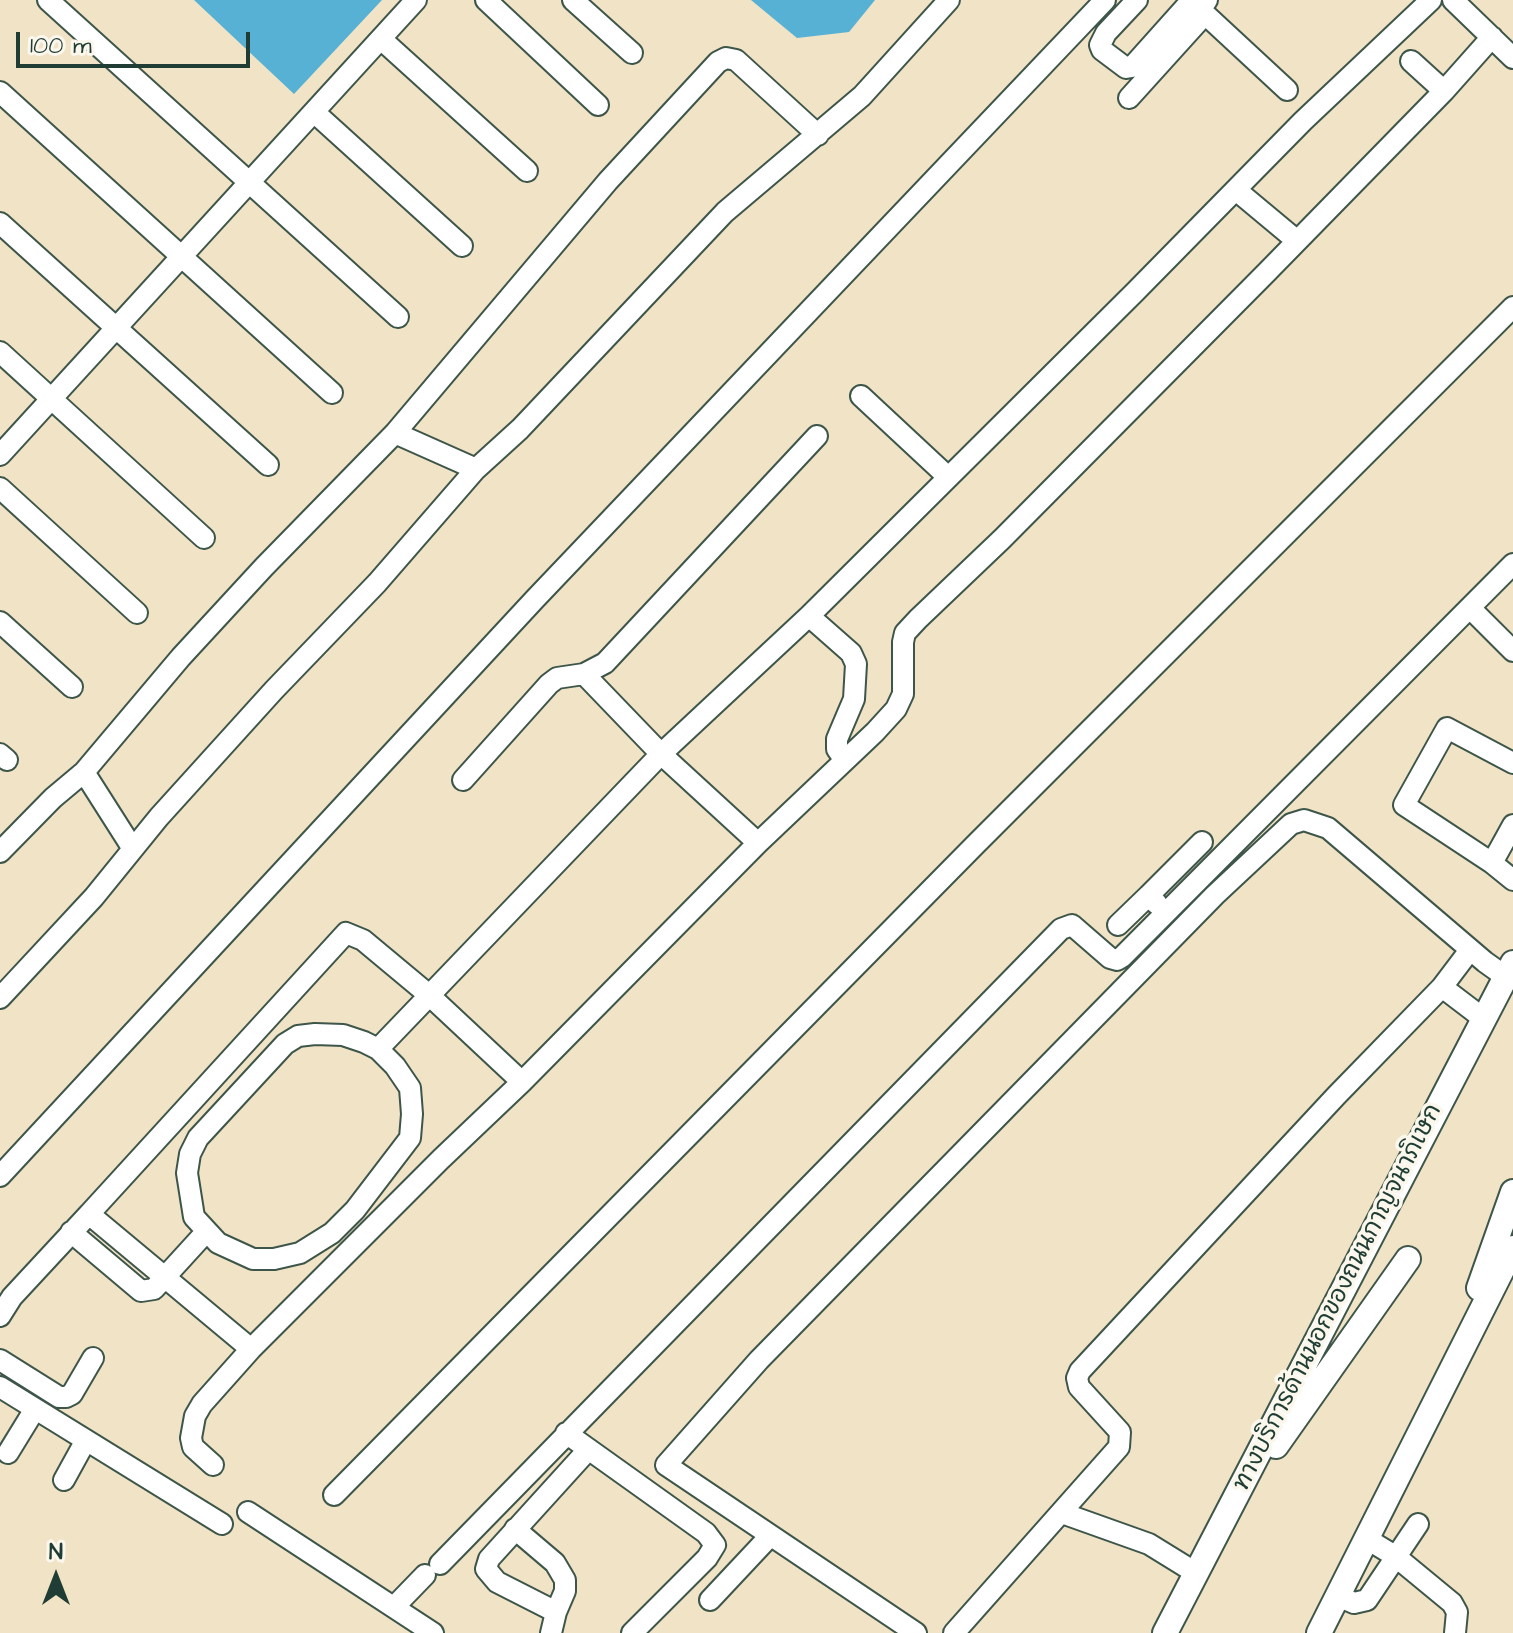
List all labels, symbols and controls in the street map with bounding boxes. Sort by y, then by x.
scale bar [20,16,254,66]
text: 100 m [30,29,92,63]
street label: ทางบริการด้านนอกของถนนกาญจนาภิเษก [1229,1100,1449,1496]
north arrow [16,1537,96,1617]
text: N [49,1537,63,1568]

